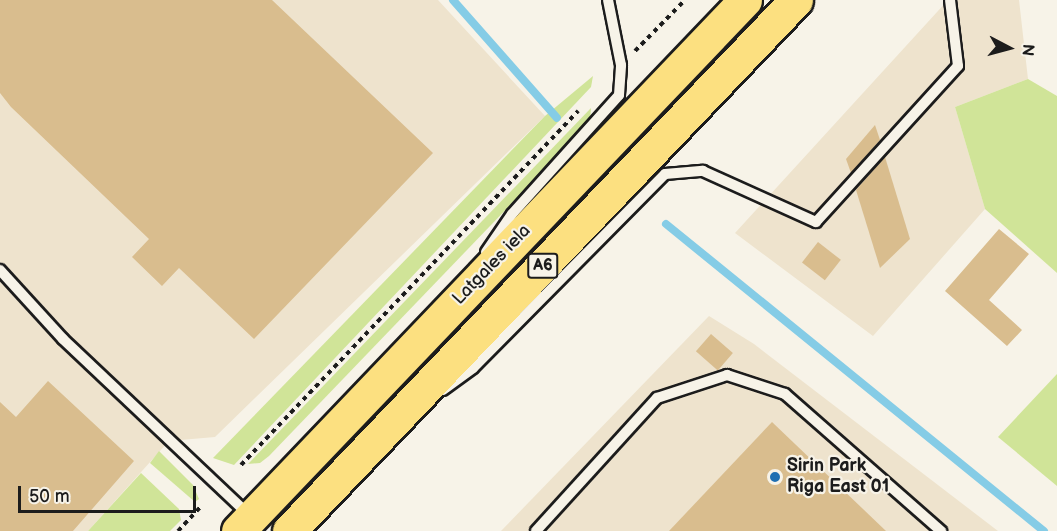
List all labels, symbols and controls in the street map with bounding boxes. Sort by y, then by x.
north arrow [979,18,1039,78]
text: N [1017,43,1037,57]
street label: Latgales iela [448,220,536,310]
road number: A6 [526,253,560,279]
place label: Sirin Park Riga East 01 [787,456,889,498]
marker: Sirin Park Riga East 01 [768,470,782,484]
scale bar [21,474,200,512]
text: 50 m [29,486,70,507]

